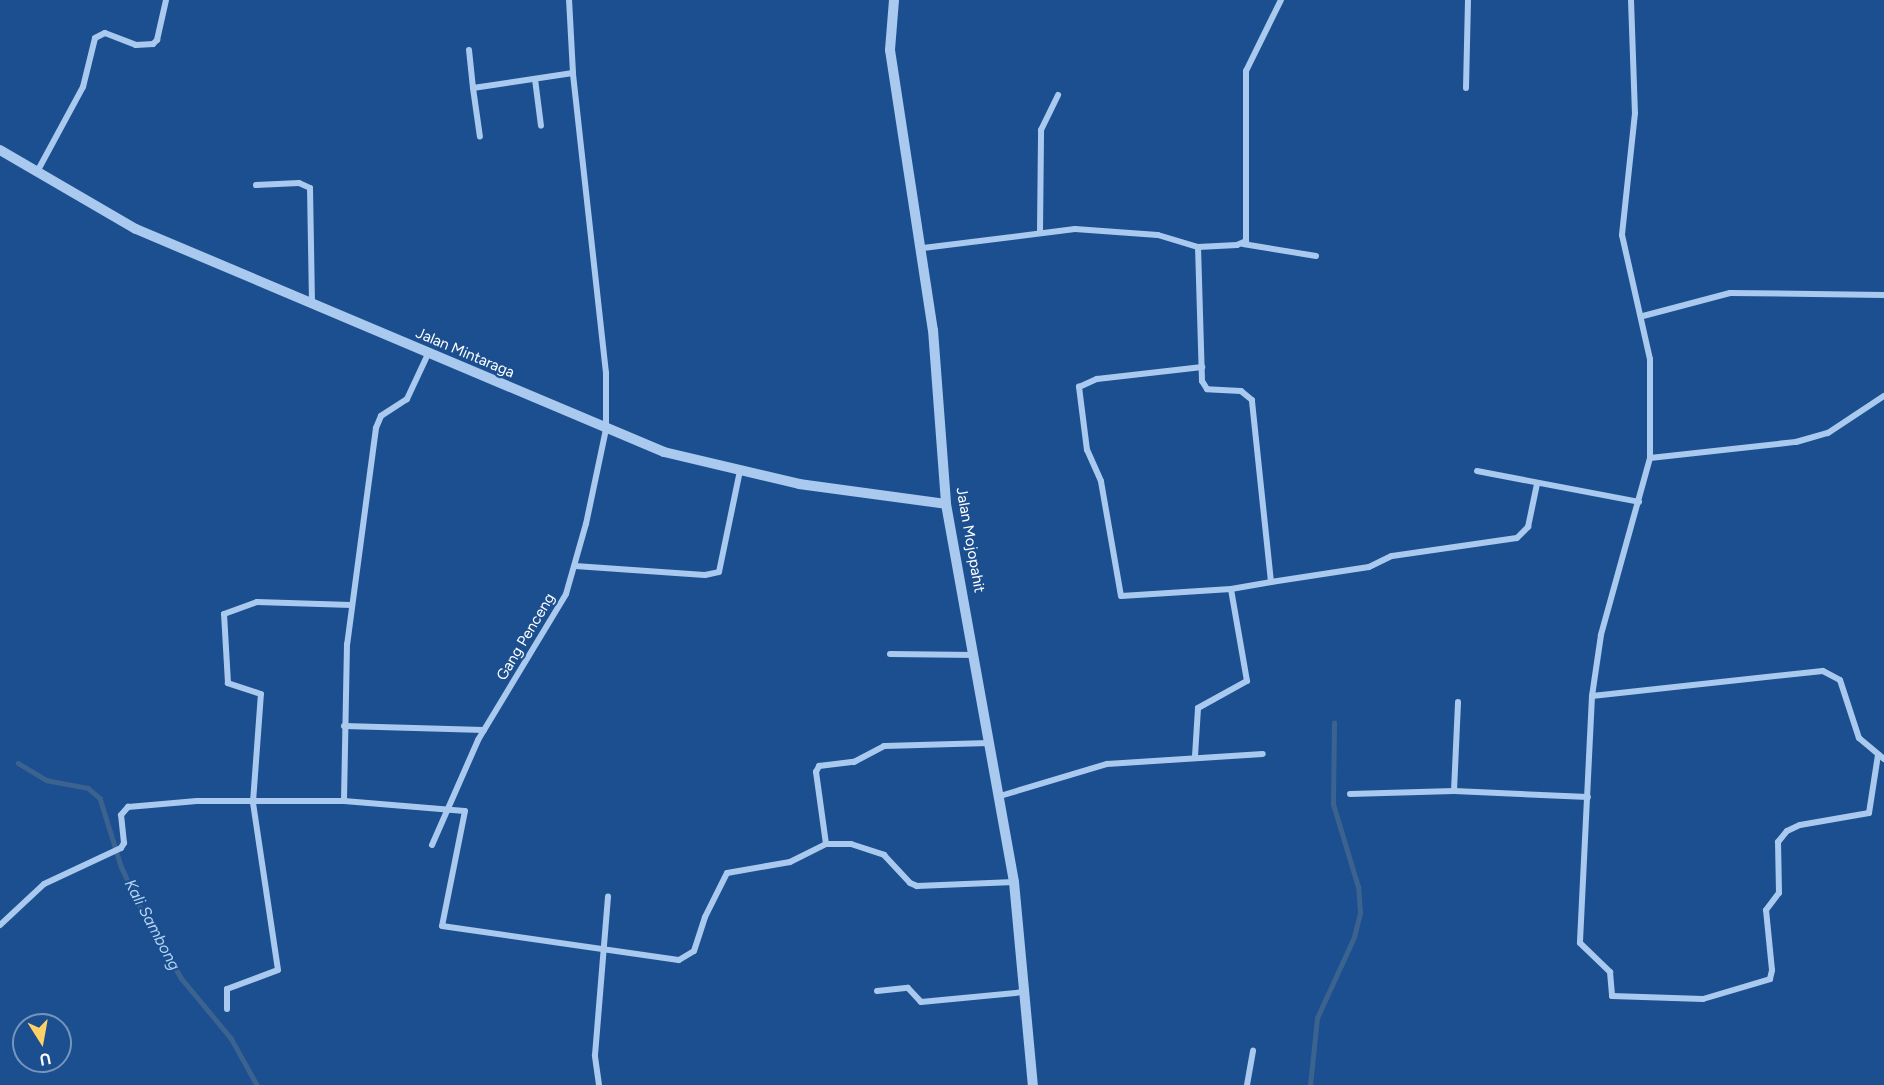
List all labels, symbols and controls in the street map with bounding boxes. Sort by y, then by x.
street label: Jalan Mintaraga [413,324,517,382]
street label: Jalan Mojopahit [952,486,988,594]
street label: Gang Penceng [493,590,559,684]
water label: Kali Sambong [120,876,184,974]
north arrow [12,1013,72,1073]
text: U [38,1049,52,1070]

